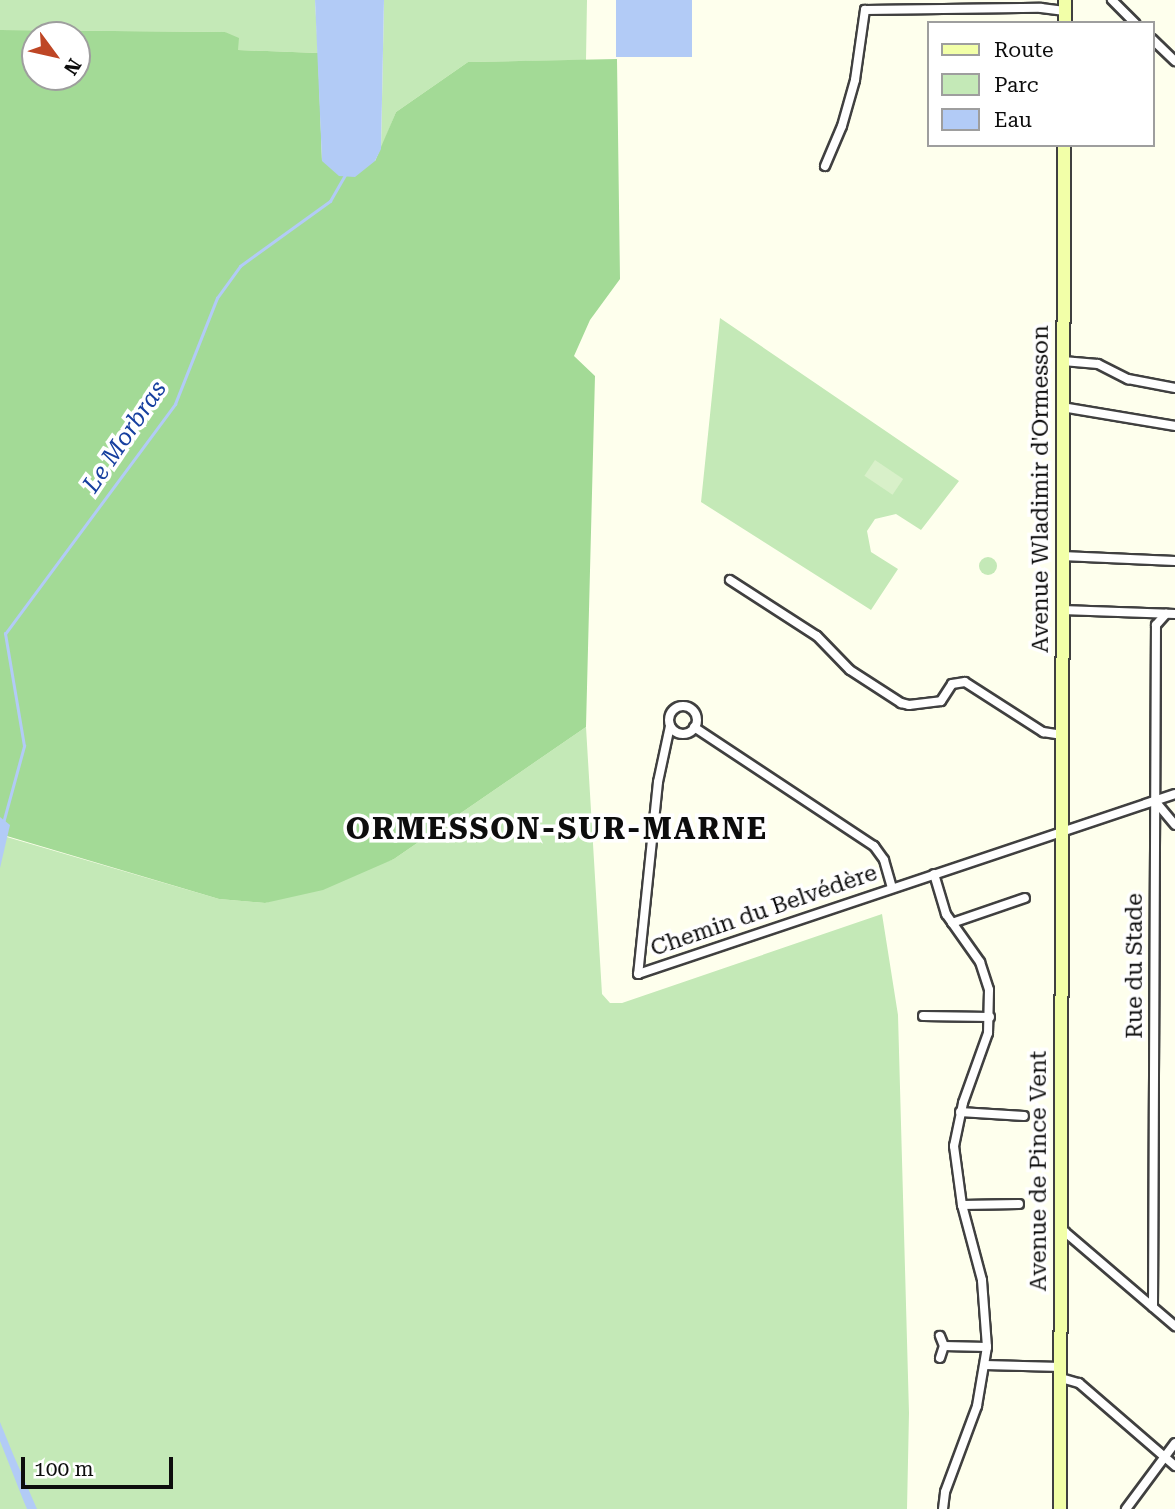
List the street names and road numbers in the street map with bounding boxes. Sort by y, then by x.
street label: Avenue Wladimir d'Ormesson [1027,325,1055,653]
street label: Chemin du Belvédère [647,859,881,963]
street label: Rue du Stade [1121,893,1149,1039]
street label: Avenue de Pince Vent [1025,1051,1053,1291]

